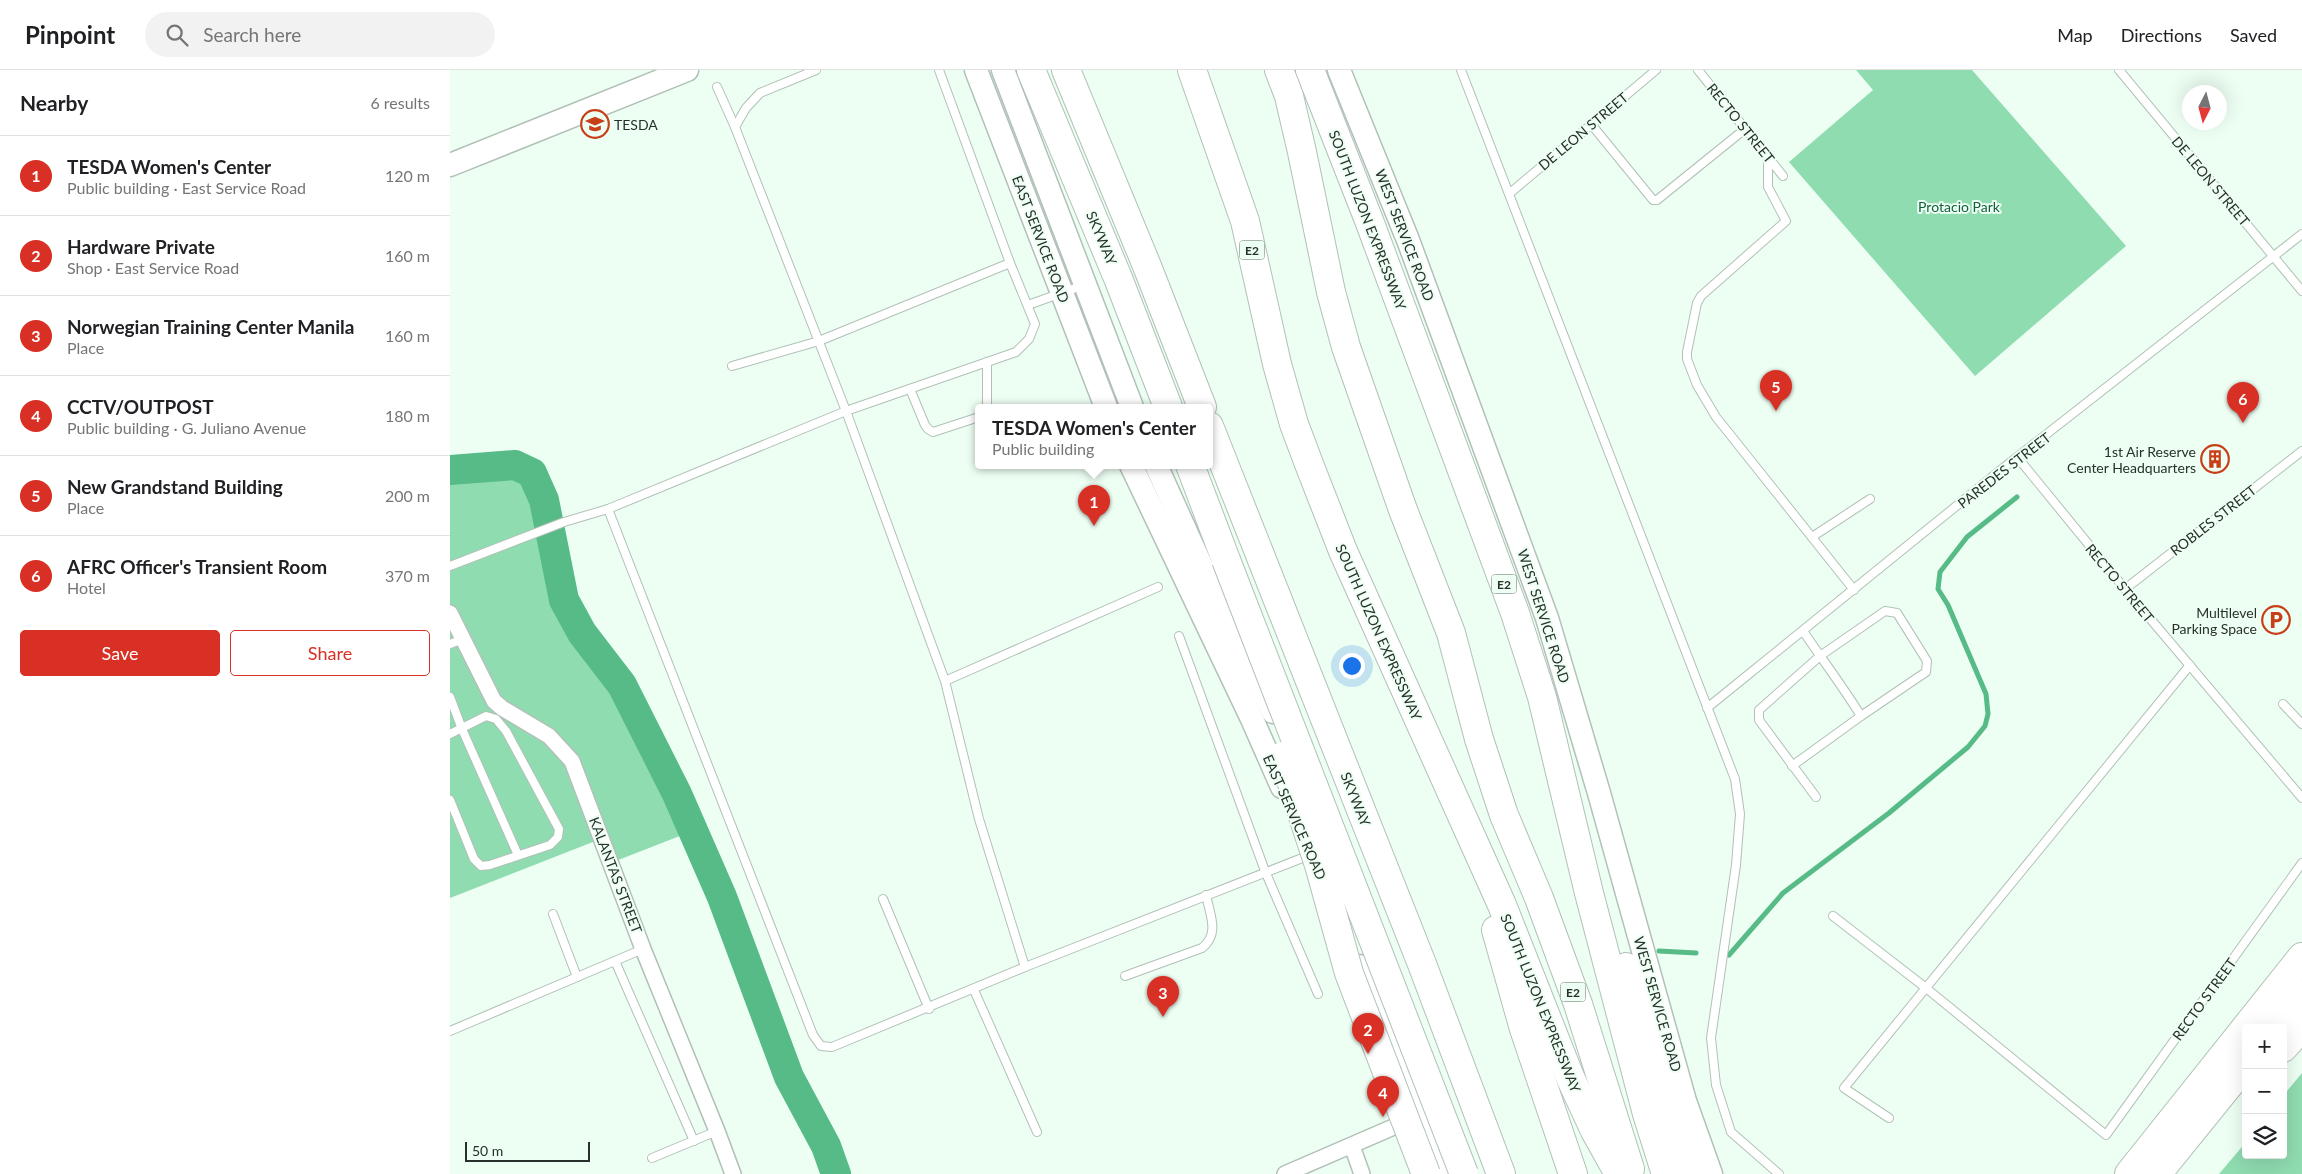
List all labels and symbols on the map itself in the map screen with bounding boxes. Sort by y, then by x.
street label: RECTO STREET [1704,80,1779,167]
north arrow [2182,85,2227,130]
street label: DE LEON STREET [1535,88,1632,173]
school or university icon: TESDA [580,109,610,139]
place label: TESDA [614,116,658,133]
street label: SOUTH LUZON EXPRESSWAY [1326,128,1410,313]
street label: DE LEON STREET [2169,133,2254,230]
street label: WEST SERVICE ROAD [1372,167,1438,303]
street label: EAST SERVICE ROAD [1009,173,1073,305]
park label: Protacio Park [1918,198,2001,215]
street label: SKYWAY [1083,209,1121,268]
road number: E2 [1240,240,1264,260]
pin: 5 [1760,370,1792,411]
pin: 6 [2227,382,2259,423]
street label: PAREDES STREET [1954,428,2054,511]
place label: 1st Air Reserve Center Headquarters [2067,443,2196,476]
building icon: 1st Air Reserve Center Headquarters [2200,444,2230,474]
street label: ROBLES STREET [2167,481,2260,559]
pin: 1 [1078,485,1110,526]
street label: RECTO STREET [2082,540,2158,626]
street label: SOUTH LUZON EXPRESSWAY [1332,541,1426,723]
street label: WEST SERVICE ROAD [1514,547,1574,685]
road number: E2 [1492,574,1516,594]
place label: Multilevel Parking Space [2171,604,2257,637]
parking icon: Multilevel Parking Space [2261,605,2291,635]
your location [1339,653,1365,679]
street label: EAST SERVICE ROAD [1260,752,1330,882]
street label: SKYWAY [1337,770,1375,829]
street label: KALANTAS STREET [586,814,646,936]
street label: SOUTH LUZON EXPRESSWAY [1497,911,1585,1095]
street label: WEST SERVICE ROAD [1631,934,1685,1074]
street label: RECTO STREET [2168,954,2240,1044]
pin: 3 [1147,976,1179,1017]
road number: E2 [1560,982,1586,1002]
pin: 2 [1352,1013,1384,1054]
pin: 4 [1367,1076,1399,1117]
scale bar [465,1139,590,1162]

